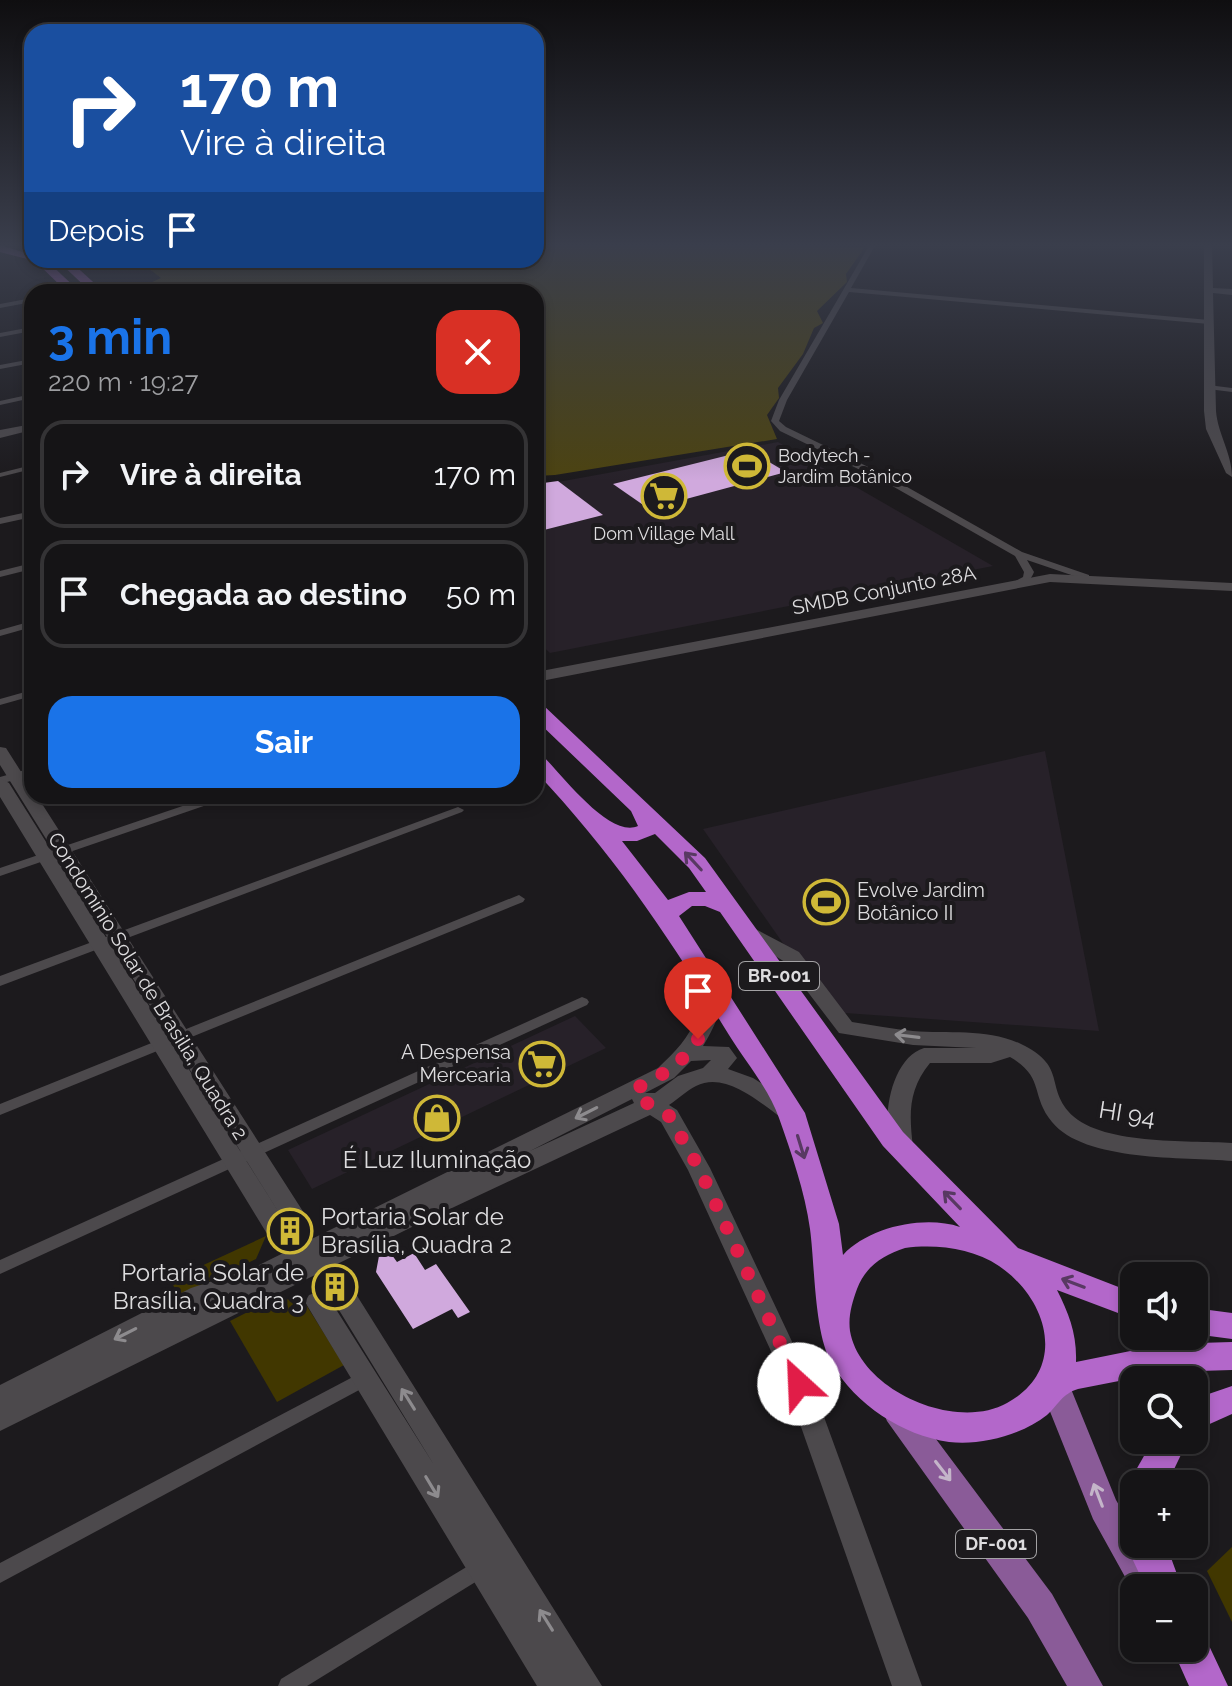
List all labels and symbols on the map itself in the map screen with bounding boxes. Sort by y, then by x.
sports icon: Bodytech - Jardim Botânico [723,442,771,490]
place label: Bodytech - Jardim Botânico [778,445,912,487]
supermarket icon: Dom Village Mall [640,472,688,520]
place label: Dom Village Mall [593,523,735,544]
street label: SMDB Conjunto 28A [790,560,978,620]
street label: Condomínio Solar de Brasilia, Quadra 2 [43,828,253,1144]
one-way arrow [684,851,703,871]
sports icon: Evolve Jardim Botânico II [802,878,850,926]
place label: Evolve Jardim Botânico II [857,878,985,925]
pin [664,957,732,1039]
road number: BR-001 [739,962,819,990]
one-way arrow [894,1029,921,1044]
place label: A Despensa Mercearia [401,1040,511,1087]
supermarket icon: A Despensa Mercearia [518,1040,566,1088]
shop icon: É Luz Iluminação [413,1094,461,1142]
street label: HI 94 [1097,1095,1157,1132]
one-way arrow [575,1105,599,1121]
one-way arrow [794,1134,809,1160]
place label: É Luz Iluminação [343,1145,531,1174]
one-way arrow [943,1191,962,1210]
place label: Portaria Solar de Brasília, Quadra 2 [321,1202,512,1259]
building icon: Portaria Solar de Brasília, Quadra 2 [266,1207,314,1255]
place label: Portaria Solar de Brasília, Quadra 3 [113,1258,304,1315]
building icon: Portaria Solar de Brasília, Quadra 3 [311,1263,359,1311]
one-way arrow [1061,1275,1086,1289]
one-way arrow [114,1326,138,1342]
position arrow [757,1342,841,1426]
one-way arrow [400,1388,416,1411]
one-way arrow [935,1460,952,1481]
one-way arrow [425,1475,441,1498]
one-way arrow [1090,1483,1104,1508]
road number: DF-001 [956,1530,1036,1558]
one-way arrow [537,1609,553,1632]

